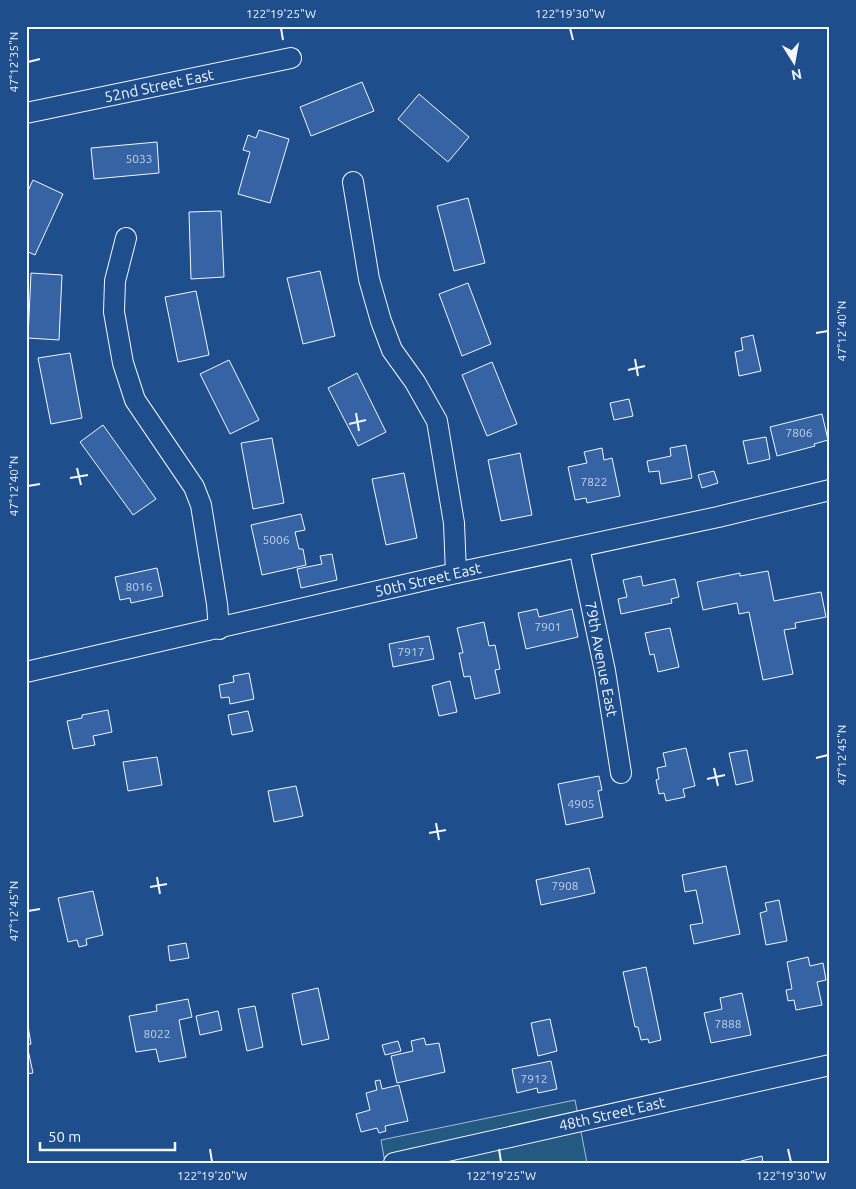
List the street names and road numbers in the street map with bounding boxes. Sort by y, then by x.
street label: 52nd Street East [103,66,215,105]
street label: 50th Street East [373,559,483,600]
street label: 79th Avenue East [582,600,621,718]
street label: 48th Street East [557,1093,667,1134]

